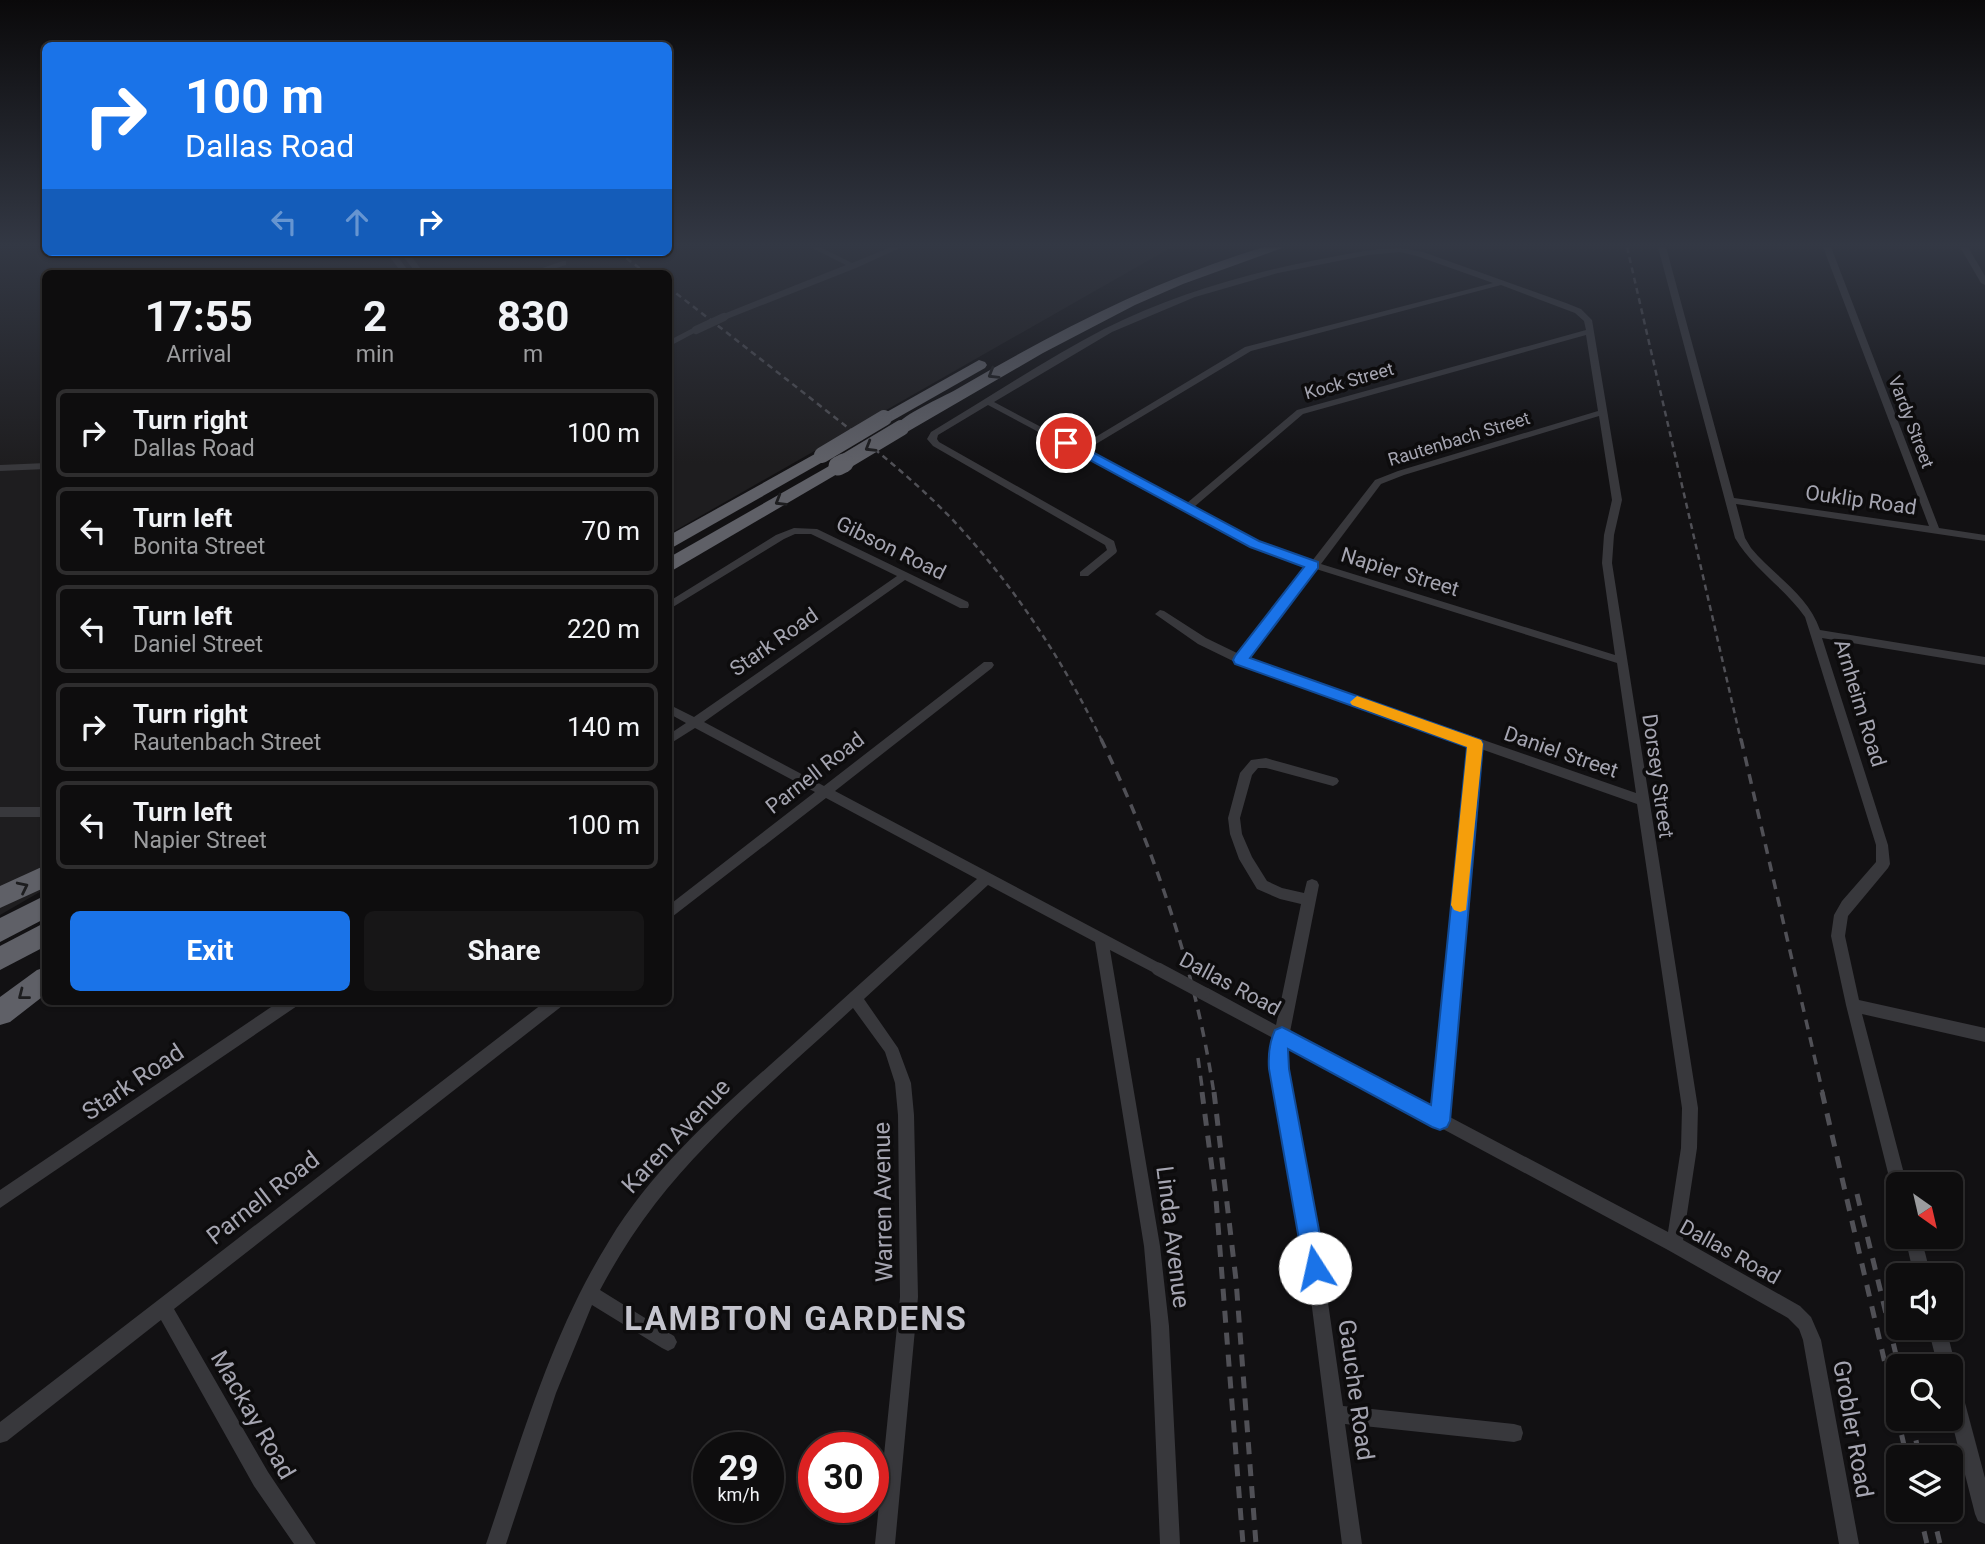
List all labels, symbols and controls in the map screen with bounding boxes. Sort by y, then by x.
text: 100 m [185,68,324,125]
icon: right [70,70,161,161]
text: Dallas Road [185,127,354,165]
icon: left [265,203,303,241]
icon: ahead [338,203,376,241]
icon: right [411,203,449,241]
text: 17:55 [145,292,253,341]
text: 2 [363,292,387,341]
text: 830 [497,292,569,341]
text: Arrival [166,341,232,368]
text: min [356,341,394,368]
text: m [523,341,543,368]
street label: Kock Street [1302,358,1396,403]
one-way arrow [988,366,1001,379]
street label: Vardy Street [1884,373,1939,471]
text: Turn right [133,405,248,435]
street label: Rautenbach Street [1385,407,1532,470]
pin [1036,413,1096,473]
icon: right [74,414,112,452]
text: 100 m [567,418,640,448]
icon: arrive [1047,424,1085,462]
text: Dallas Road [133,435,255,462]
one-way arrow [864,439,877,452]
street label: Ouklip Road [1804,480,1918,520]
one-way arrow [774,492,787,505]
text: Turn left [133,503,232,533]
street label: Gibson Road [832,511,950,585]
icon: left [74,512,112,550]
text: 70 m [582,516,640,546]
text: Bonita Street [133,533,265,560]
street label: Napier Street [1338,543,1462,601]
text: Turn left [133,601,232,631]
street label: Stark Road [725,603,823,681]
icon: left [74,610,112,648]
text: 220 m [567,614,640,644]
text: Daniel Street [133,631,263,658]
street label: Arnheim Road [1829,636,1891,770]
text: Turn right [133,699,248,729]
icon: right [74,708,112,746]
text: 140 m [567,712,640,742]
street label: Dorsey Street [1637,712,1679,840]
street label: Daniel Street [1501,721,1621,783]
street label: Parnell Road [761,727,869,819]
text: Rautenbach Street [133,729,321,756]
text: Turn left [133,797,232,827]
icon: left [74,806,112,844]
text: 100 m [567,810,640,840]
text: Napier Street [133,827,267,854]
one-way arrow [16,881,28,895]
button: Exit [70,911,350,991]
button: Share [364,911,644,991]
street label: Dallas Road [1175,947,1285,1021]
one-way arrow [18,987,30,1000]
street label: Stark Road [77,1038,189,1126]
street label: Karen Avenue [616,1073,736,1199]
street label: Warren Avenue [868,1122,898,1282]
street label: Parnell Road [201,1145,325,1251]
street label: Linda Avenue [1150,1164,1196,1310]
north arrow [1886,1172,1964,1250]
map controls [1886,1172,1963,1522]
street label: Dallas Road [1676,1215,1784,1289]
position arrow [1278,1231,1352,1305]
button: sound [1886,1263,1963,1340]
district label: LAMBTON GARDENS [624,1299,968,1338]
street label: Gauche Road [1332,1318,1380,1462]
street label: Mackay Road [205,1346,301,1484]
button: search [1886,1354,1963,1431]
street label: Grobler Road [1827,1358,1879,1500]
speed limit sign: 30 [798,1432,889,1523]
button: layers [1886,1445,1963,1522]
text: 29 [718,1448,759,1489]
text: km/h [717,1484,760,1505]

